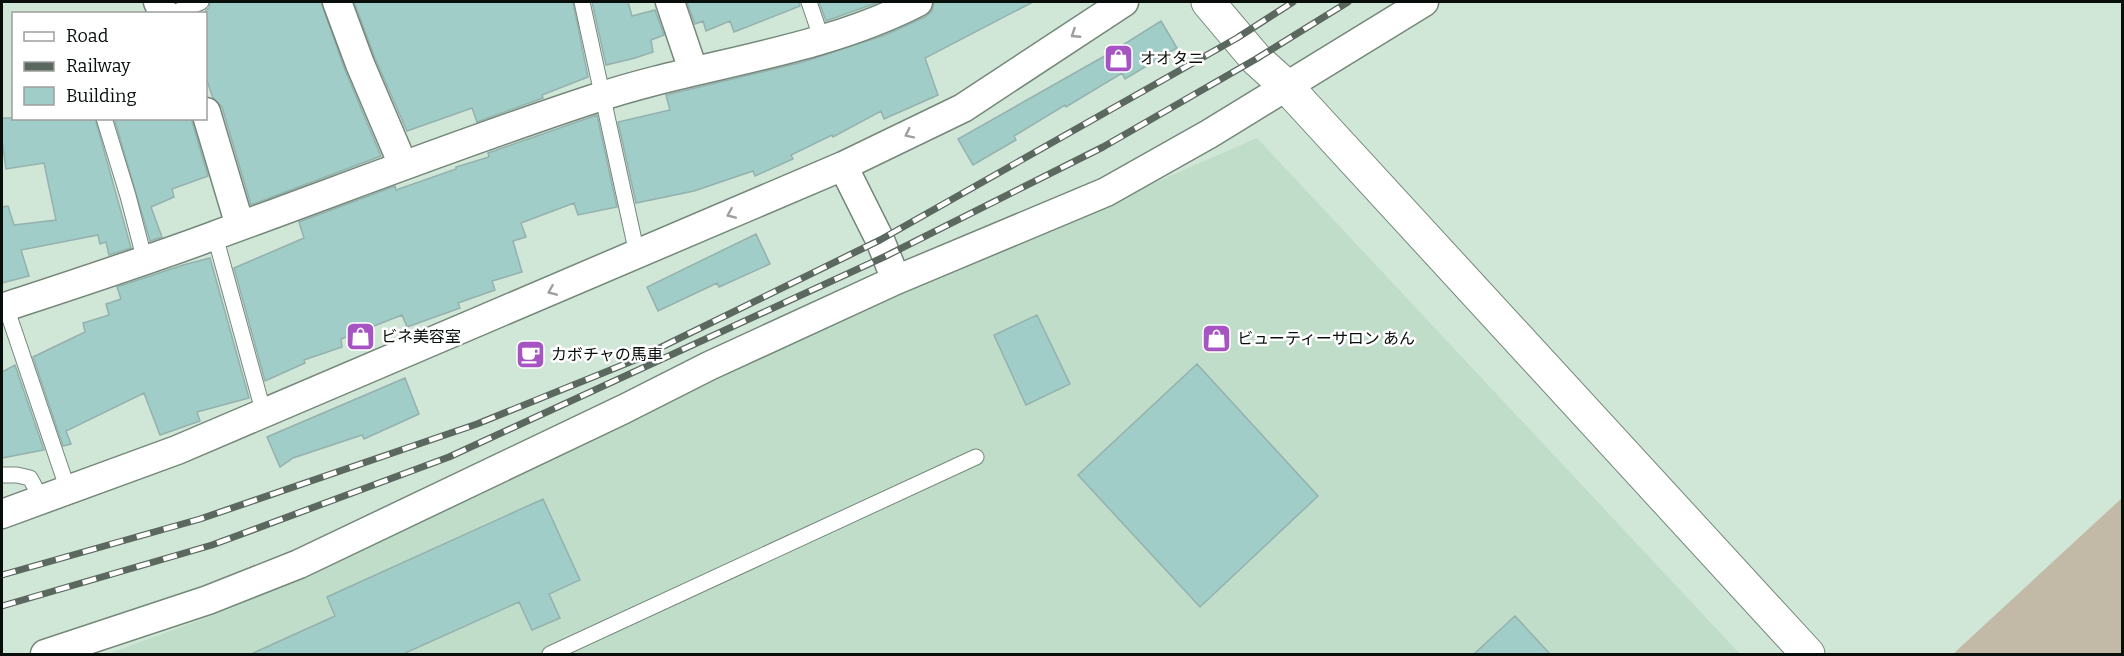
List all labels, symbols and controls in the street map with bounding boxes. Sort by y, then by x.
legend [12,12,207,120]
text: Road [66,25,109,47]
one-way arrow [1071,27,1082,38]
shop icon: オオタニ [1103,42,1135,74]
place label: オオタニ [1140,49,1204,68]
text: Railway [66,55,131,77]
text: Building [66,85,137,107]
one-way arrow [904,127,915,139]
one-way arrow [726,207,737,219]
one-way arrow [547,283,558,295]
shop icon: ビネ美容室 [344,320,376,352]
shop icon: ビューティーサロン あん [1200,322,1232,354]
place label: ビネ美容室 [381,327,461,346]
place label: ビューティーサロン あん [1237,329,1415,348]
cafe icon: カボチャの馬車 [514,338,546,370]
place label: カボチャの馬車 [551,345,663,364]

